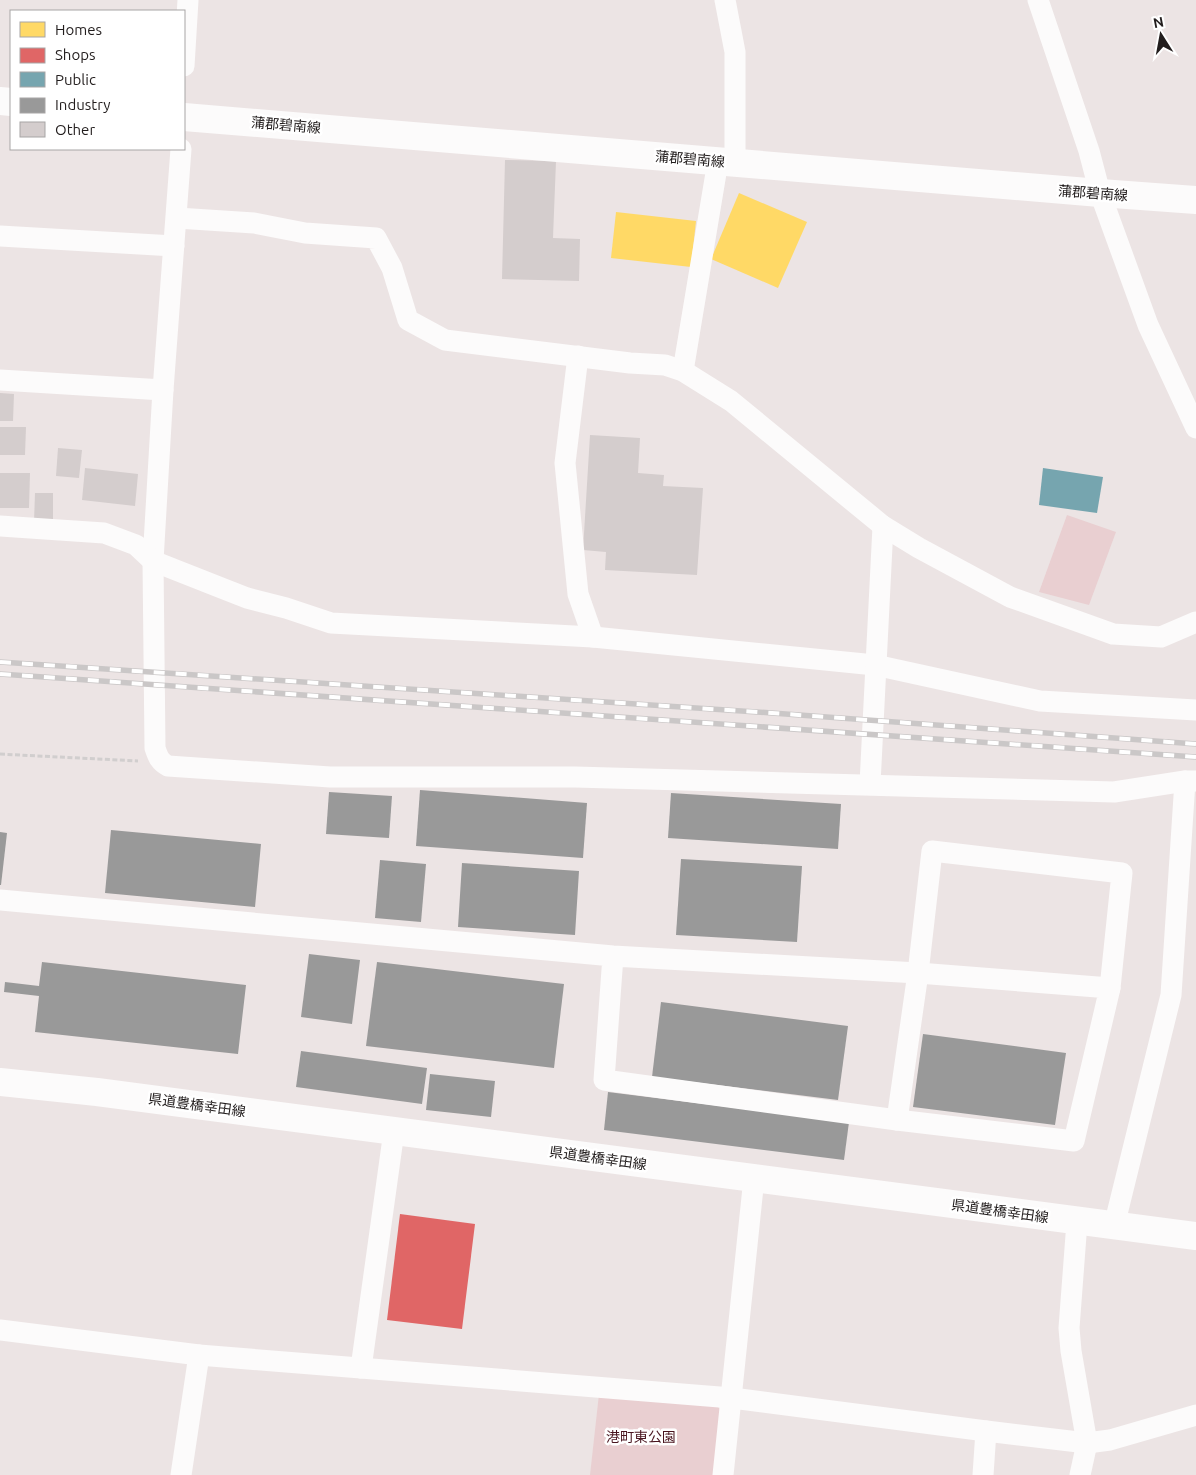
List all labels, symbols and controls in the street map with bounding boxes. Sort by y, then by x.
legend [10,10,185,150]
north arrow [1136,10,1186,60]
text: N [1152,13,1165,31]
text: Homes [55,21,102,38]
text: Shops [55,46,96,63]
text: Public [55,71,96,88]
text: Industry [55,96,110,113]
street label: 蒲郡碧南線 [250,114,322,136]
text: Other [55,121,95,138]
street label: 蒲郡碧南線 [654,148,726,170]
street label: 蒲郡碧南線 [1058,183,1128,203]
street label: 県道豊橋幸田線 [147,1090,247,1120]
street label: 県道豊橋幸田線 [548,1143,648,1173]
street label: 県道豊橋幸田線 [950,1196,1050,1226]
park label: 港町東公園 [606,1429,676,1445]

